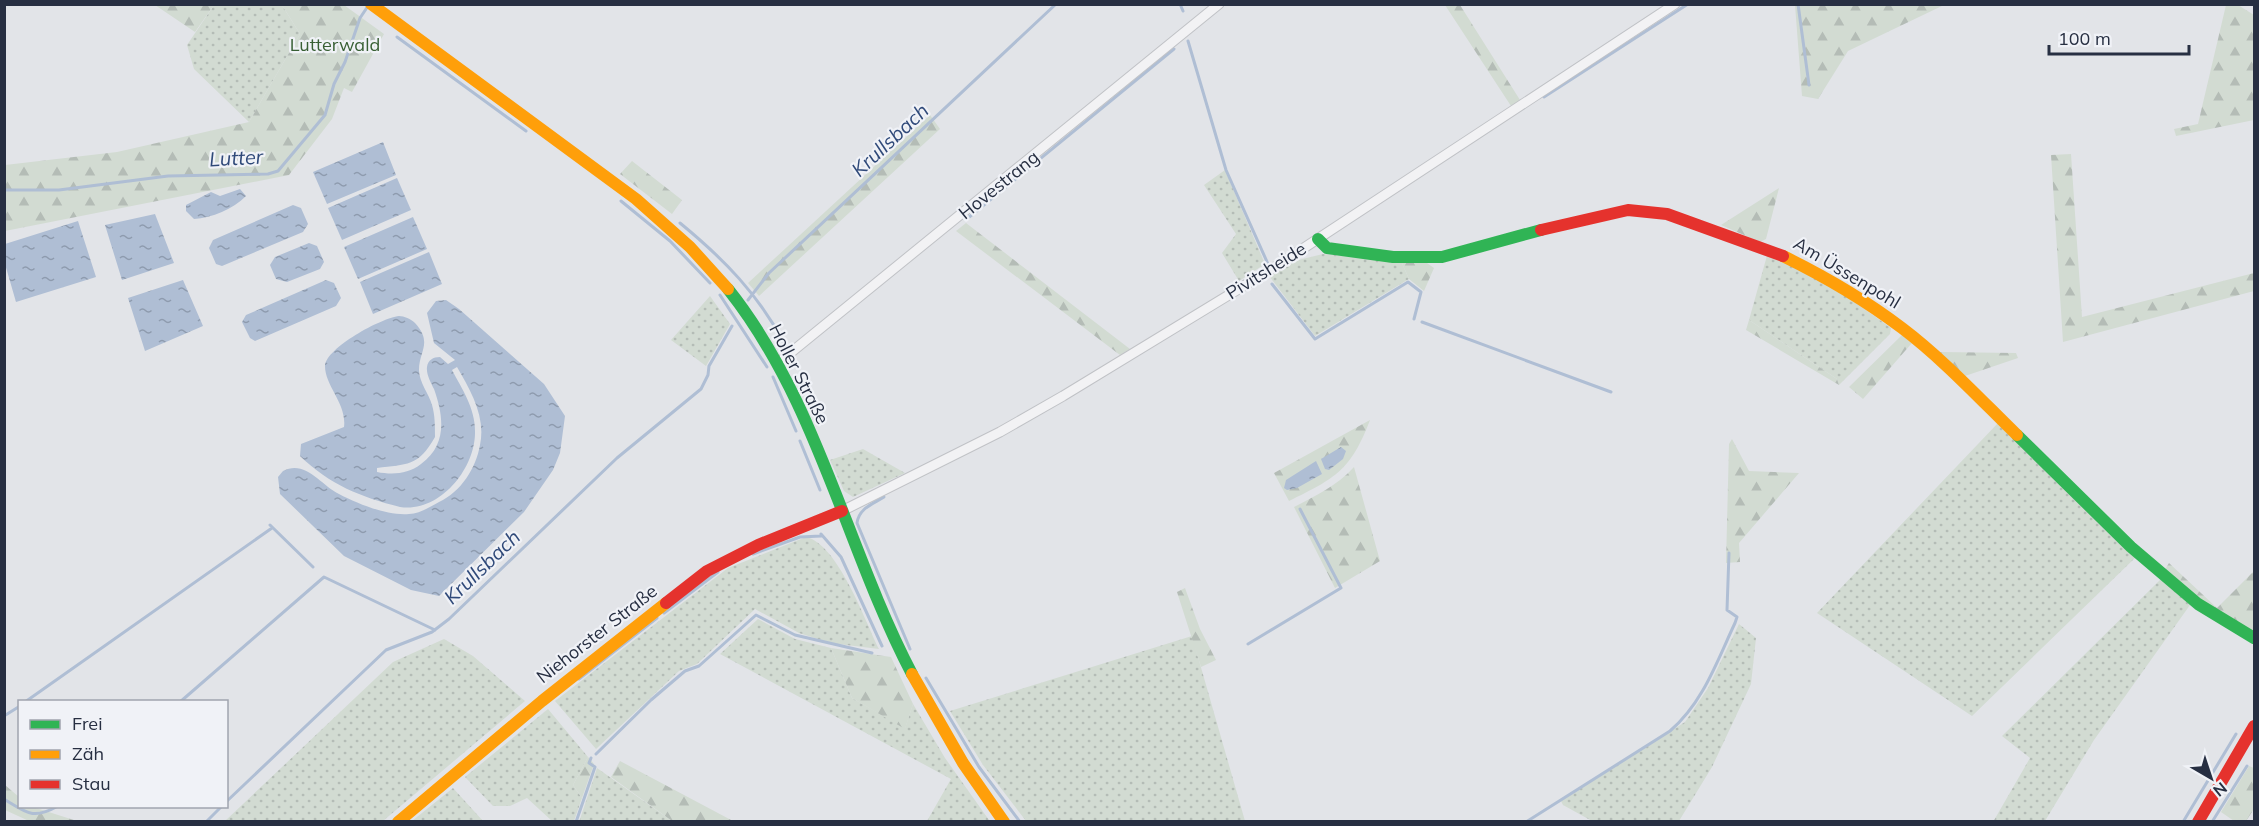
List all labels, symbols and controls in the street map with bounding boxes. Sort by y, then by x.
scale bar [2049,18,2188,56]
text: 100 m [2058,27,2111,50]
park label: Lutterwald [290,33,380,56]
water label: Krullsbach [846,98,933,182]
water label: Lutter [208,144,264,171]
street label: Hovestrang [954,145,1044,224]
street label: Am Üssenpohl [1789,232,1905,314]
street label: Pivitsheide [1221,237,1310,304]
street label: Holler Straße [764,320,835,428]
water label: Krullsbach [438,524,525,609]
street label: Niehorster Straße [532,579,662,688]
legend [18,700,228,808]
text: Frei [72,712,102,735]
text: Zäh [72,742,104,765]
north arrow [2181,748,2241,808]
text: Stau [72,772,111,795]
text: N [2209,778,2231,801]

